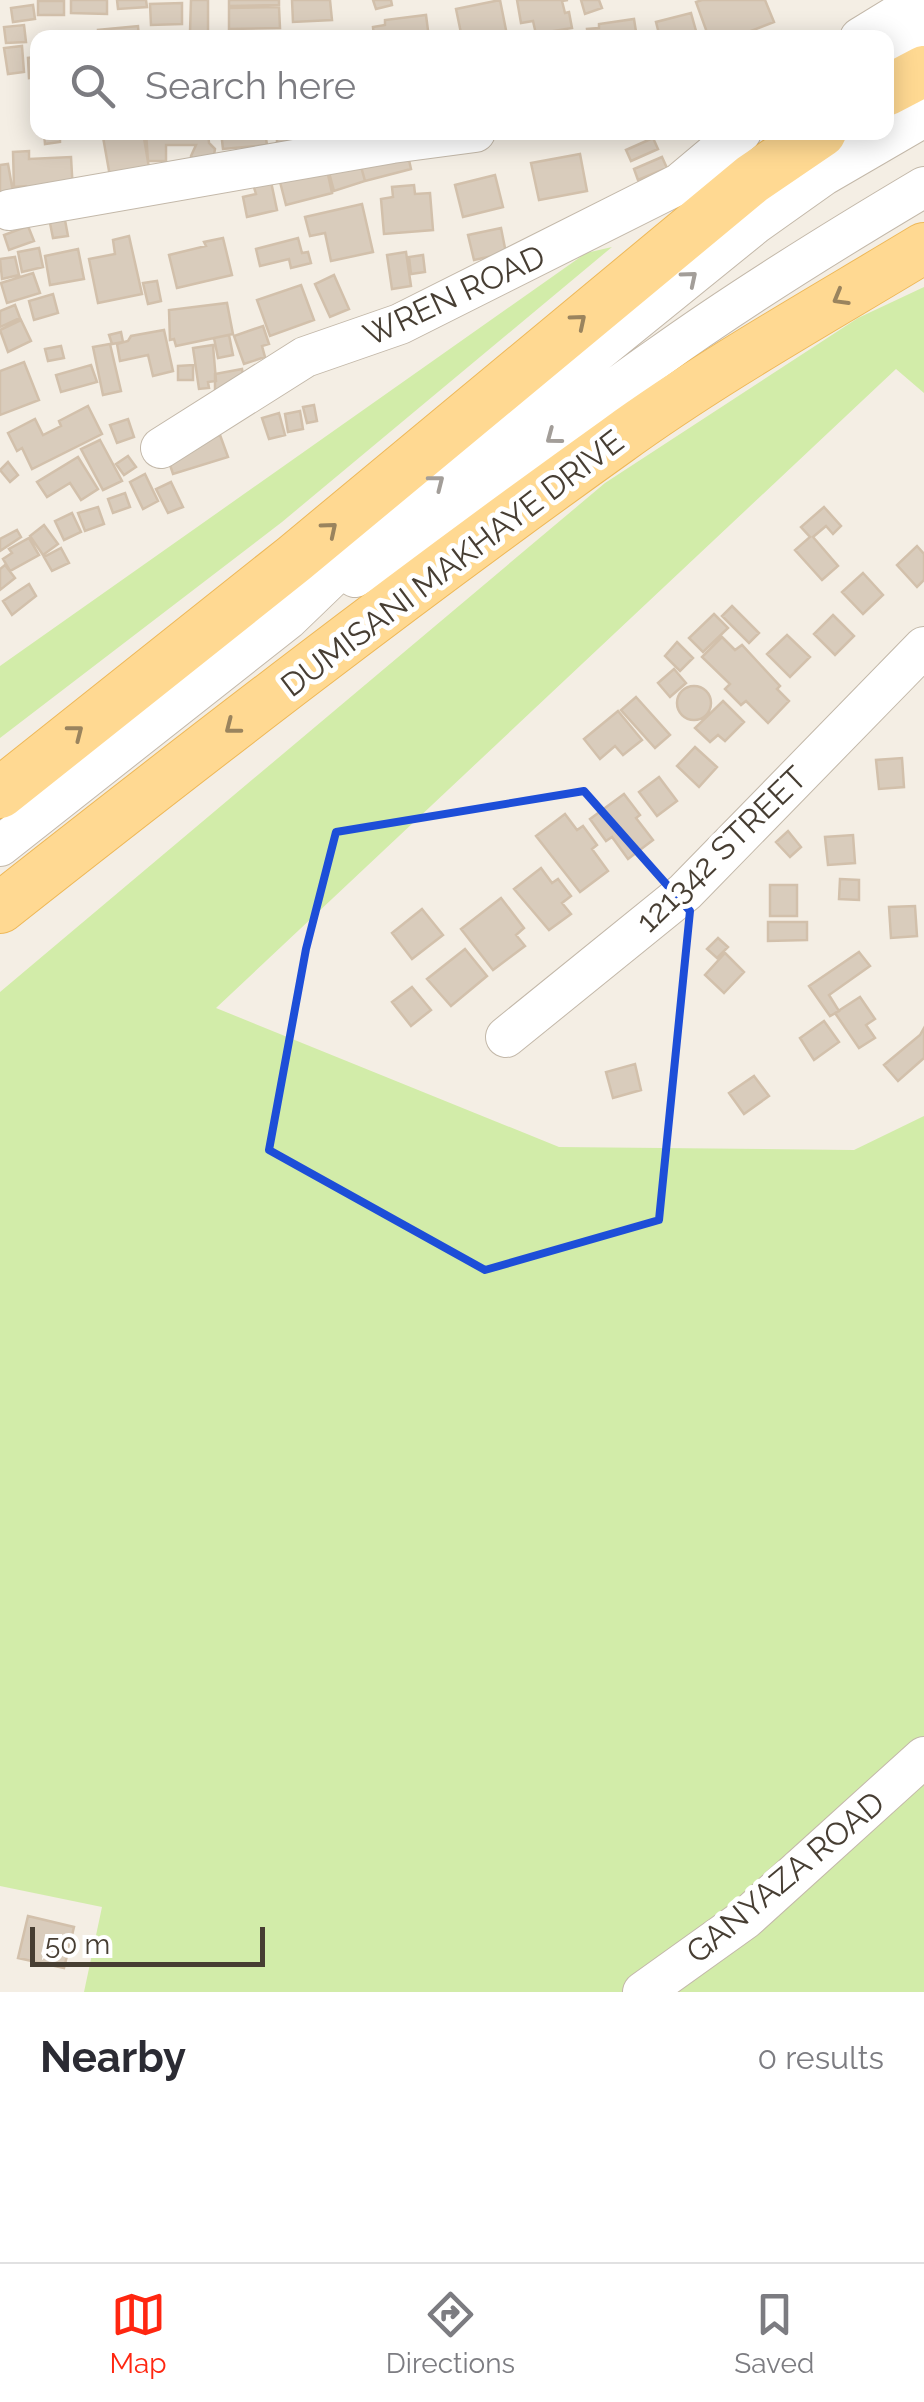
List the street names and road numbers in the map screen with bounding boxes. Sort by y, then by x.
street label: WREN ROAD [358,237,550,353]
street label: DUMISANI MAKHAYE DRIVE [274,422,630,704]
street label: 121342 STREET [628,759,814,939]
street label: GANYAZA ROAD [679,1784,891,1970]

